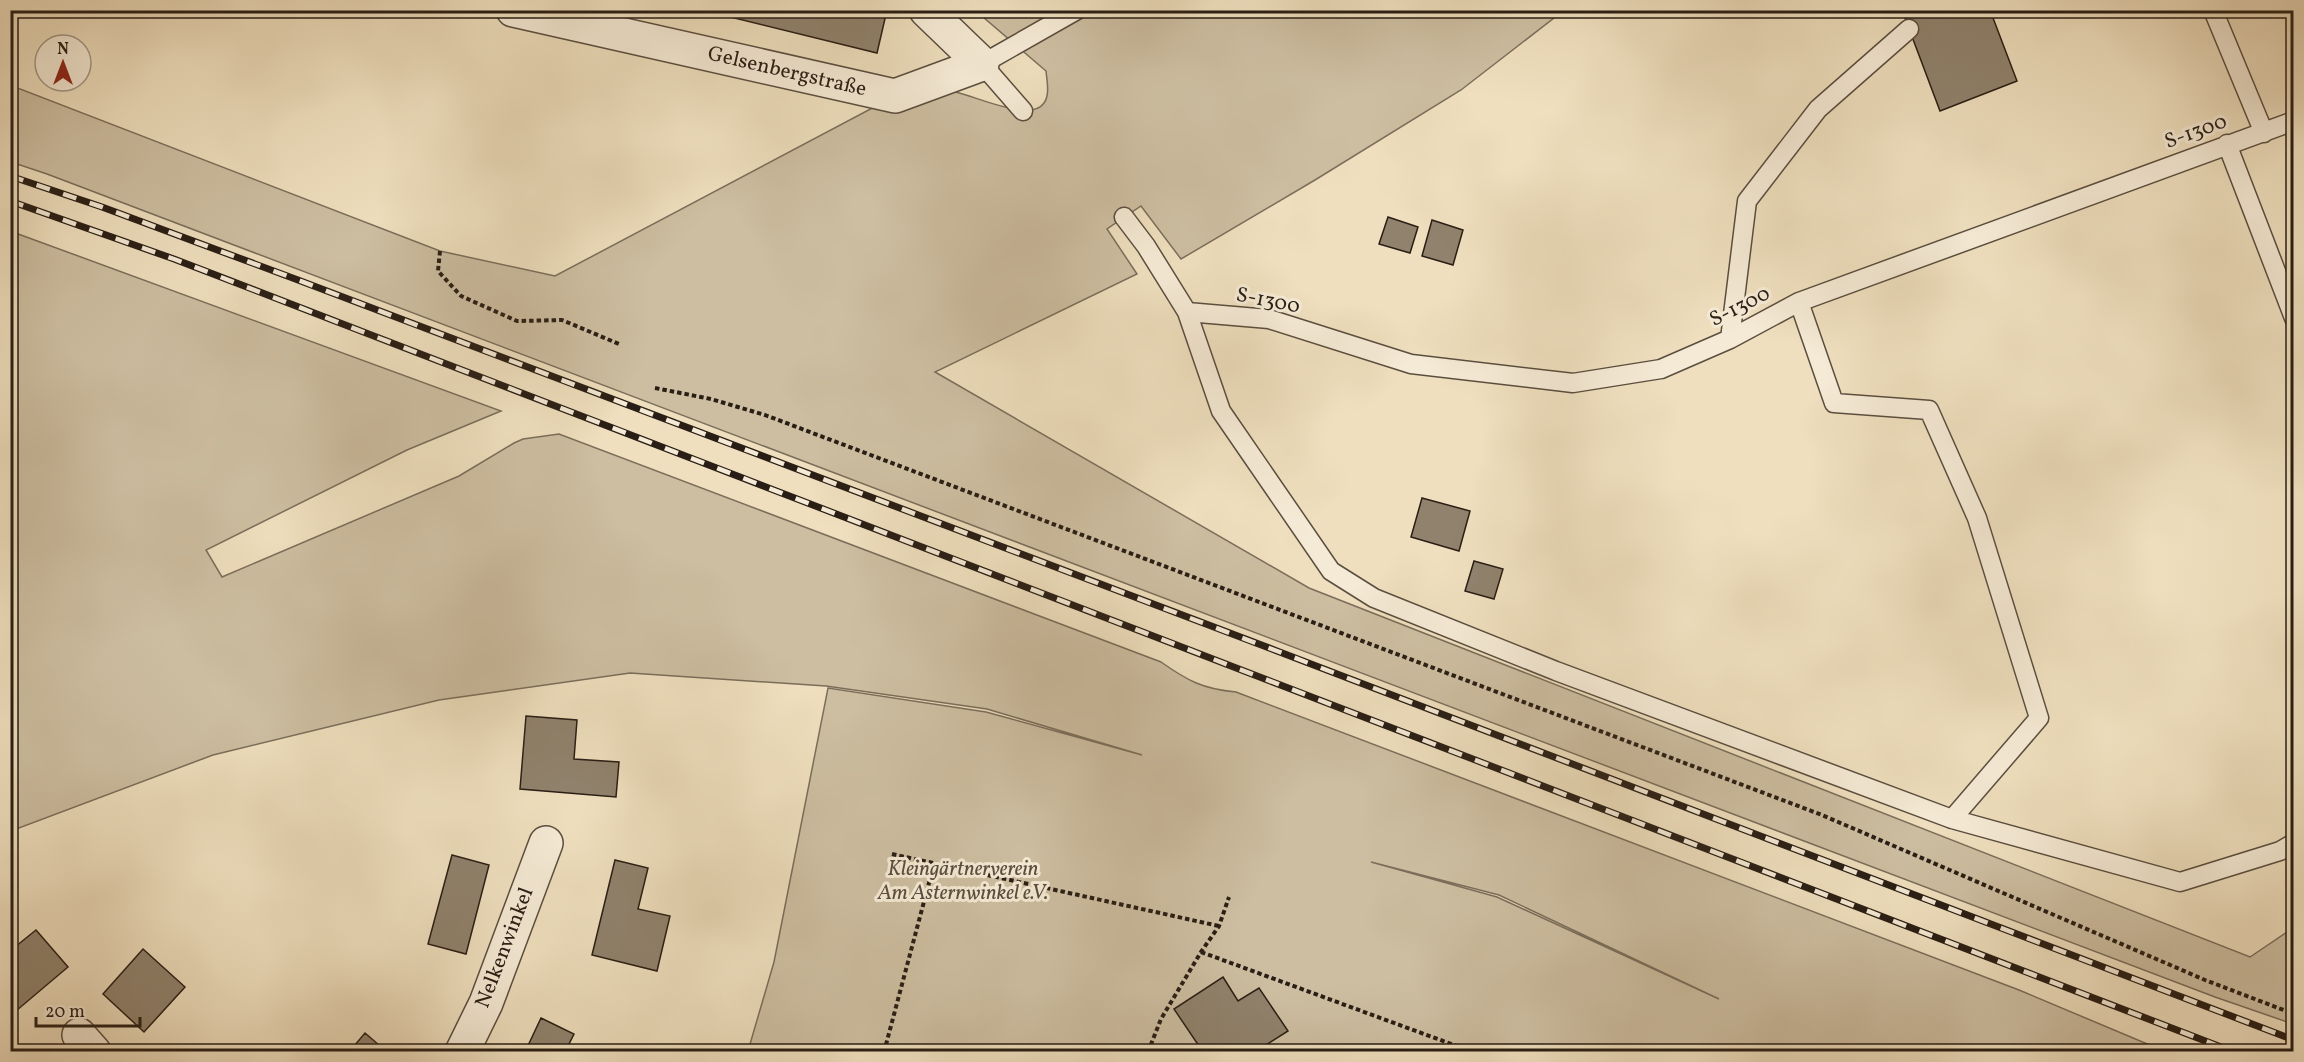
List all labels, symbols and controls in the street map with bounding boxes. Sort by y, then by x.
north arrow [33,33,93,93]
text: N [57,39,69,61]
street label: Gelsenbergstraße [705,40,869,104]
street label: S-1300 [2161,107,2231,157]
street label: S-1300 [1705,279,1775,335]
street label: S-1300 [1234,281,1302,321]
park label: Kleingärtnerverein Am Asternwinkel e.V. [877,855,1048,908]
street label: Nelkenwinkel [469,883,541,1013]
scale bar [36,990,140,1028]
text: 20 m [45,1000,85,1025]

